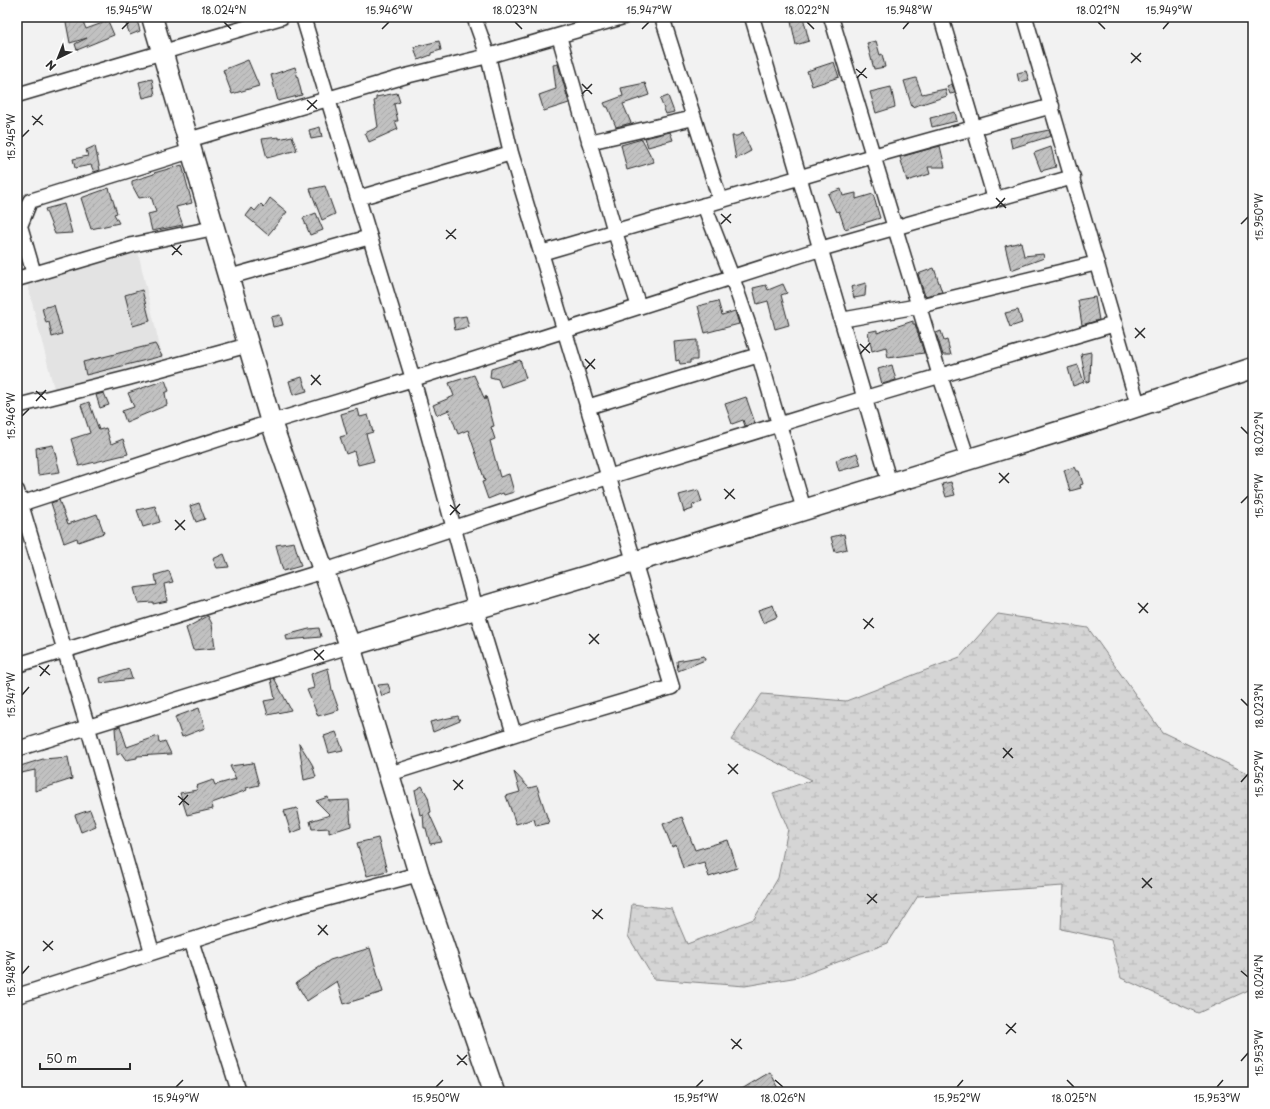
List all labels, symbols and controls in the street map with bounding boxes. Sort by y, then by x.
text: 15.945°W [106,2,153,17]
text: 18.024°N [201,2,247,17]
text: 15.946°W [366,2,413,17]
text: 18.023°N [492,2,538,17]
text: 15.947°W [626,2,672,17]
text: 18.022°N [784,2,830,17]
text: 15.948°W [886,2,933,17]
text: 18.021°N [1076,2,1120,17]
text: 15.949°W [1146,2,1193,17]
north arrow [38,38,78,78]
text: N [42,56,60,75]
text: 15.945°W [3,113,18,160]
text: 15.950°W [1251,193,1266,241]
text: 15.946°W [3,392,18,439]
text: 18.022°N [1251,411,1266,457]
text: 15.951°W [1251,473,1266,518]
text: 15.947°W [3,672,18,718]
text: 18.023°N [1251,683,1266,729]
text: 15.952°W [1251,750,1266,797]
text: 15.948°W [3,950,18,997]
text: 18.024°N [1251,954,1266,1000]
text: 15.953°W [1251,1029,1266,1076]
scale bar [40,1045,130,1071]
text: 50 m [46,1049,77,1067]
text: 15.949°W [153,1090,200,1105]
text: 15.950°W [412,1090,460,1105]
text: 15.951°W [674,1090,719,1105]
text: 18.026°N [760,1090,806,1105]
text: 15.952°W [934,1090,981,1105]
text: 18.025°N [1052,1090,1097,1105]
text: 15.953°W [1194,1090,1241,1105]

